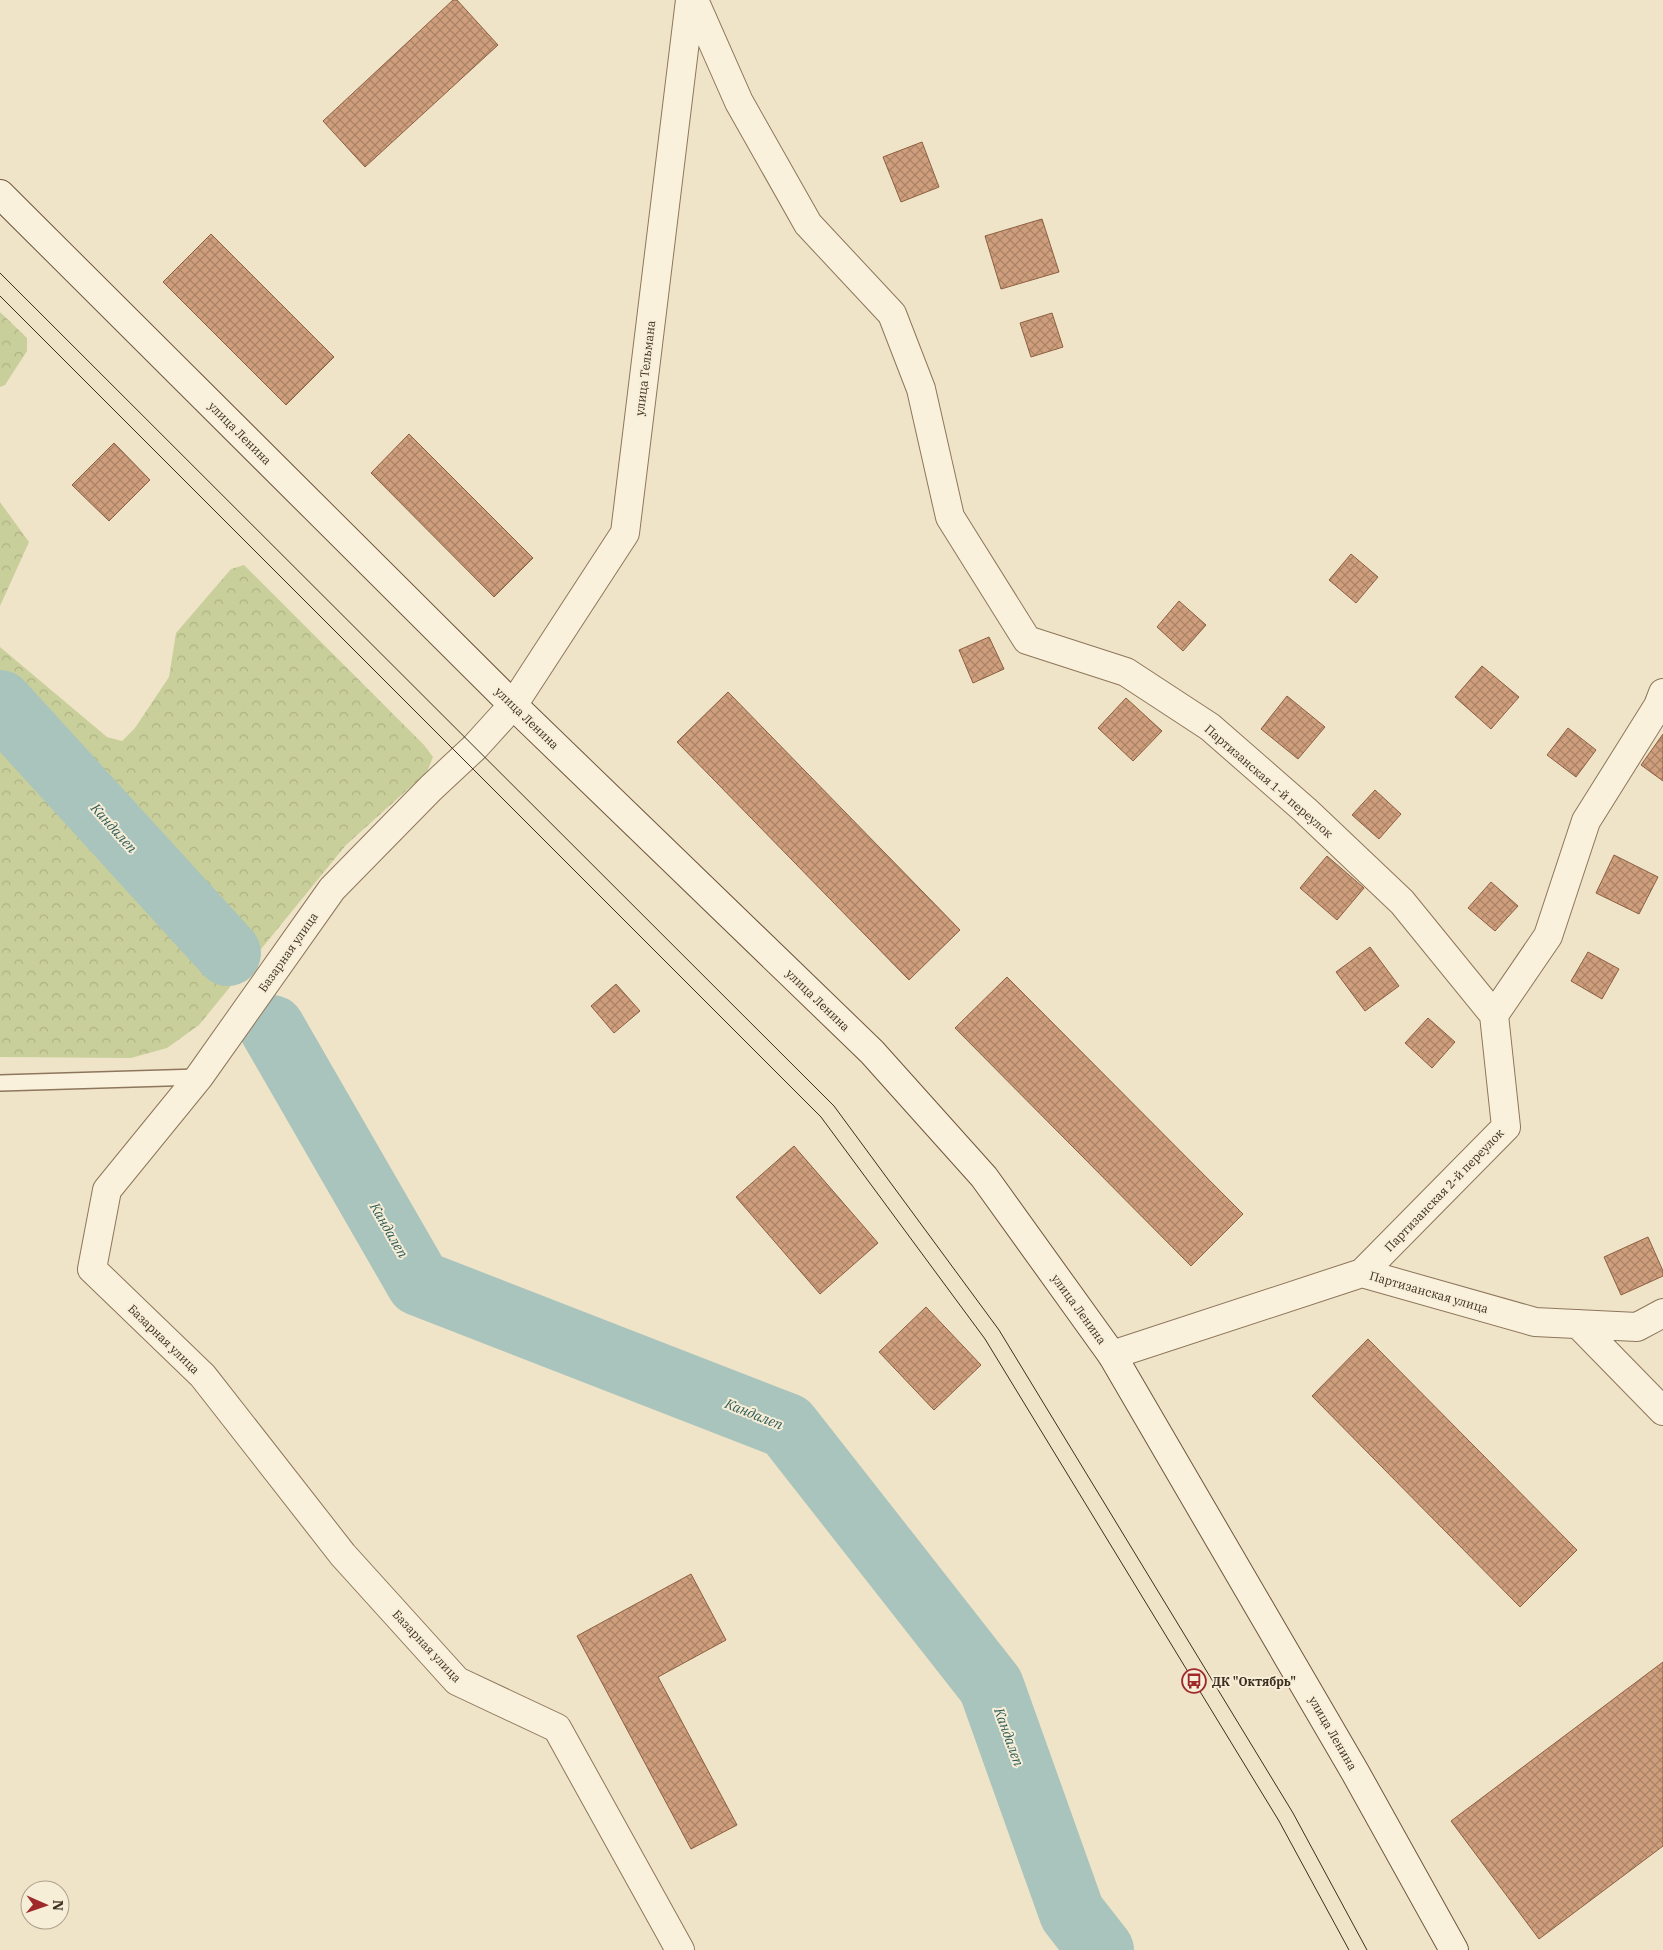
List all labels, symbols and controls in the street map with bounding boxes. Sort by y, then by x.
street label: улица Тельмана [632,319,658,416]
street label: улица Ленина [205,398,275,468]
street label: улица Ленина [492,684,562,753]
street label: Партизанская 1-й переулок [1202,721,1336,841]
water label: Кандалеп [86,799,141,857]
street label: Базарная улица [255,909,321,995]
street label: улица Ленина [783,966,853,1035]
street label: Партизанская 2-й переулок [1381,1125,1507,1255]
water label: Кандалеп [365,1198,412,1261]
street label: Партизанская улица [1368,1268,1491,1316]
street label: улица Ленина [1048,1271,1110,1347]
street label: Базарная улица [125,1301,203,1377]
water label: Кандалеп [721,1394,786,1434]
street label: Базарная улица [390,1607,465,1686]
bus stop icon: ДК "Октябрь" [1181,1668,1207,1694]
place label: ДК "Октябрь" [1212,1674,1296,1689]
street label: улица Ленина [1306,1693,1361,1773]
water label: Кандалеп [990,1704,1028,1769]
north arrow [20,1880,70,1930]
text: N [49,1900,67,1911]

